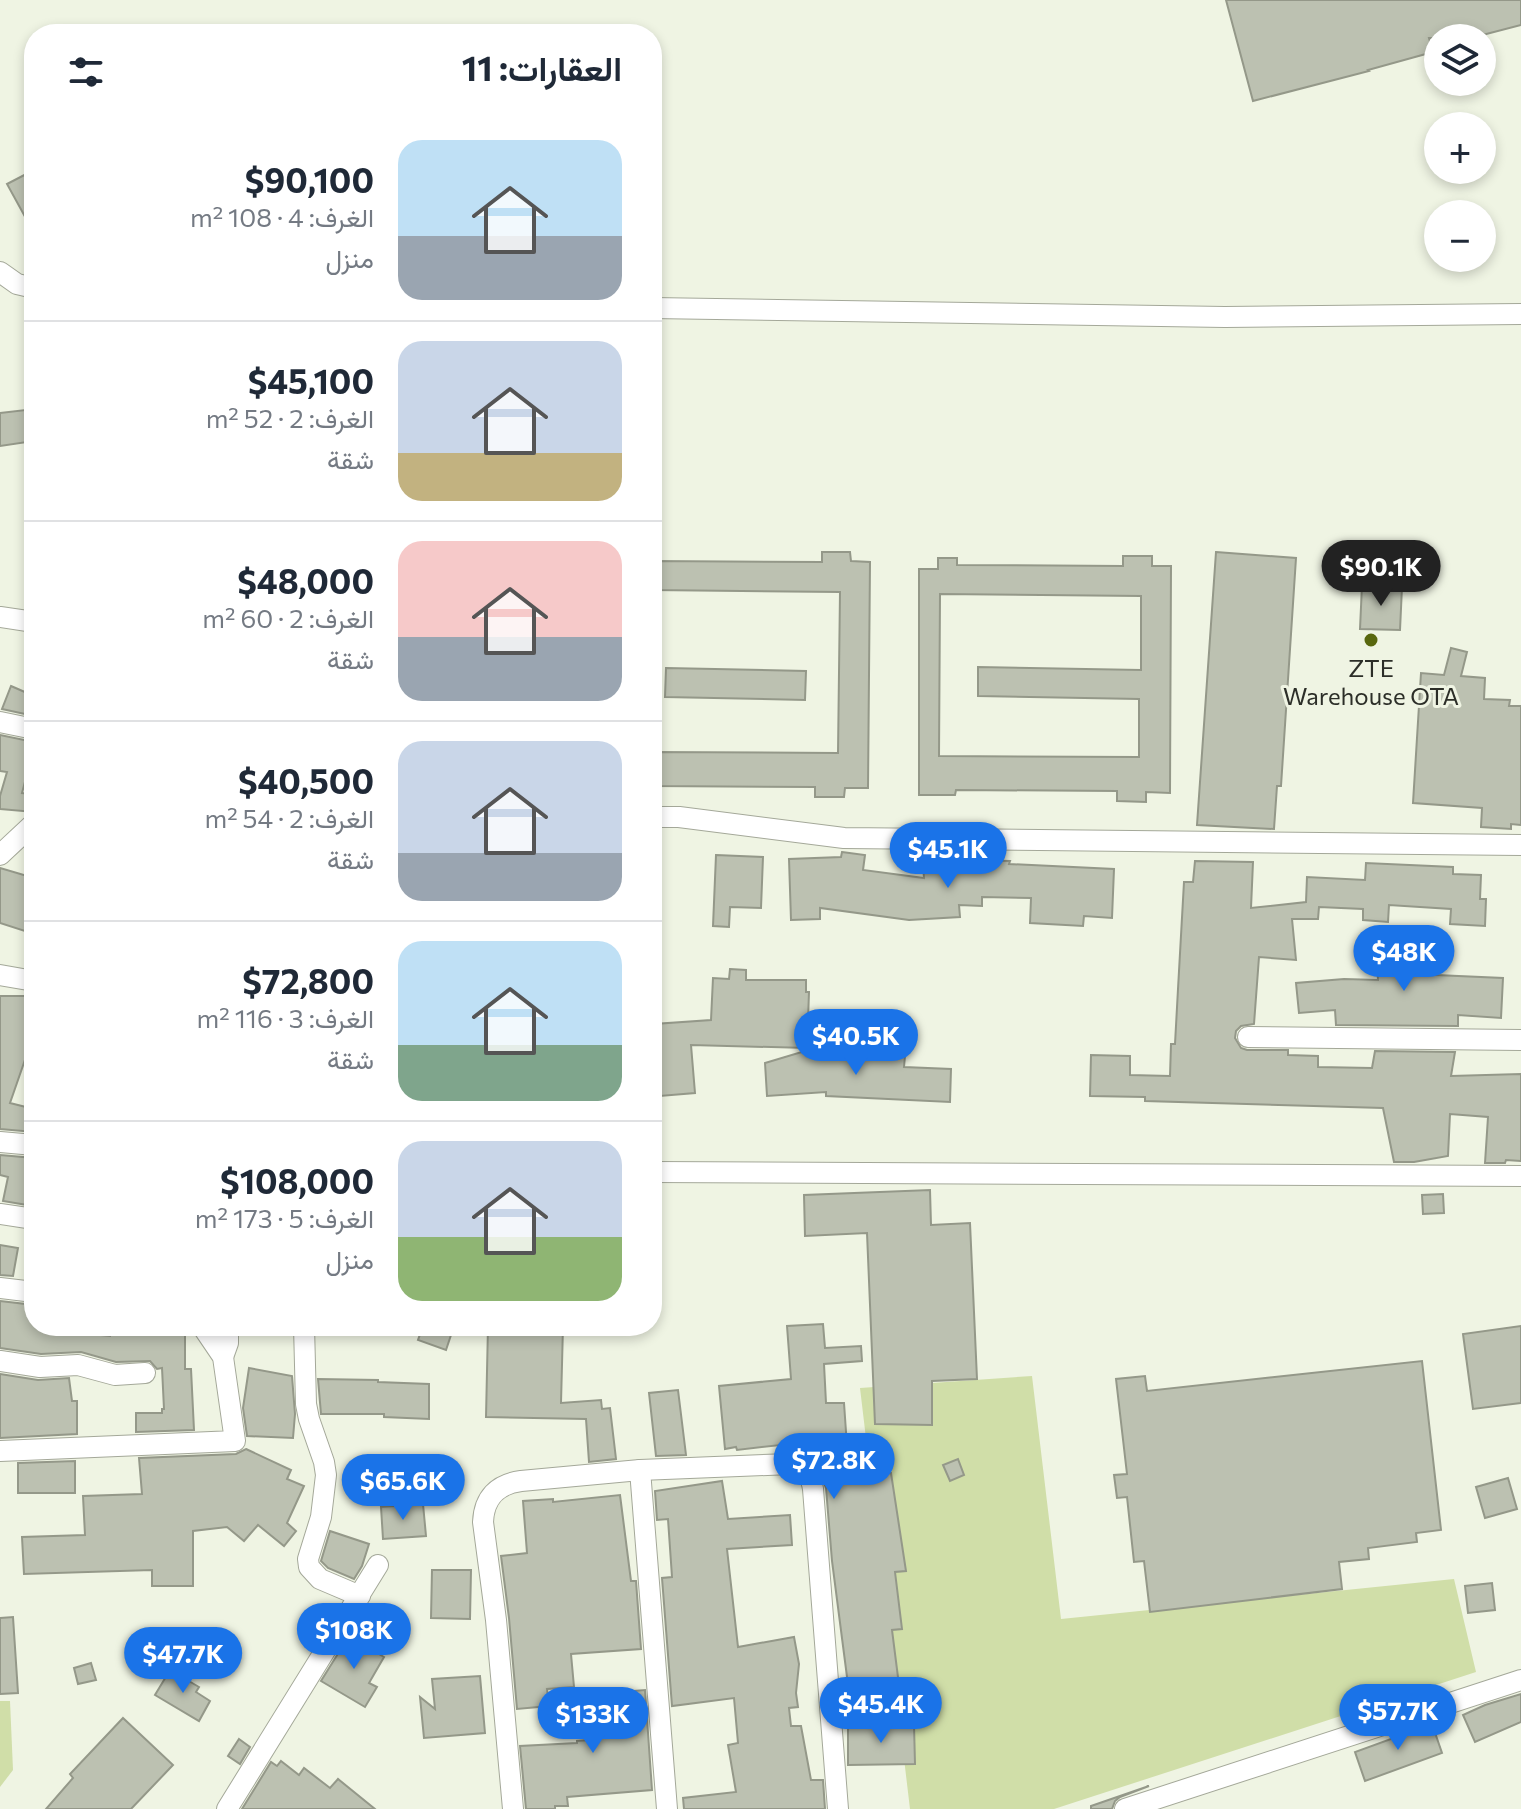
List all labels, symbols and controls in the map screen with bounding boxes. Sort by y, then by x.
map controls [1424,24,1496,272]
button: layers [1424,24,1496,96]
text: العقارات: 11 [462,46,622,88]
icon: filters [64,50,108,94]
button: + [1424,112,1496,184]
text: $90,100 [245,158,374,200]
icon: home [462,172,558,268]
button: − [1424,200,1496,272]
text: الغرف: 4 · 108 m² [190,201,374,232]
text: منزل [325,242,374,273]
text: $45,100 [248,359,374,401]
icon: home [462,373,558,469]
text: الغرف: 2 · 52 m² [206,402,374,433]
text: شقة [327,443,374,474]
pin: $90.1K [1316,540,1446,608]
text: $90.1K [1340,550,1422,581]
text: $48,000 [237,559,374,601]
icon: home [462,573,558,669]
text: الغرف: 2 · 60 m² [202,602,374,633]
marker: ZTE Warehouse OTA [1362,631,1380,649]
text: شقة [327,643,374,674]
place label: ZTE Warehouse OTA [1283,653,1459,710]
text: $40,500 [238,759,374,801]
icon: home [462,773,558,869]
text: الغرف: 2 · 54 m² [204,802,374,833]
pin: $45.1K [883,822,1013,890]
text: $45.1K [908,832,988,863]
text: شقة [327,843,374,874]
pin: $48K [1357,925,1451,993]
text: $48K [1371,935,1437,966]
text: $72,800 [242,959,374,1001]
icon: home [462,973,558,1069]
text: الغرف: 3 · 116 m² [197,1002,374,1033]
pin: $40.5K [791,1009,921,1077]
text: $40.5K [812,1019,900,1050]
text: شقة [327,1043,374,1074]
text: $108,000 [220,1159,374,1201]
icon: home [462,1173,558,1269]
text: الغرف: 5 · 173 m² [195,1202,374,1233]
text: منزل [325,1243,374,1274]
pin: $72.8K [769,1433,899,1501]
text: $72.8K [792,1443,876,1474]
pin: $65.6K [338,1454,468,1522]
text: $65.6K [360,1464,446,1495]
pin: $108K [298,1603,410,1671]
text: $108K [315,1613,393,1644]
pin: $47.7K [118,1627,248,1695]
text: $47.7K [142,1637,224,1668]
pin: $45.4K [816,1677,946,1745]
pin: $57.7K [1333,1684,1463,1752]
pin: $133K [537,1687,649,1755]
text: $45.4K [838,1687,924,1718]
text: $57.7K [1357,1694,1439,1725]
text: $133K [556,1697,631,1728]

